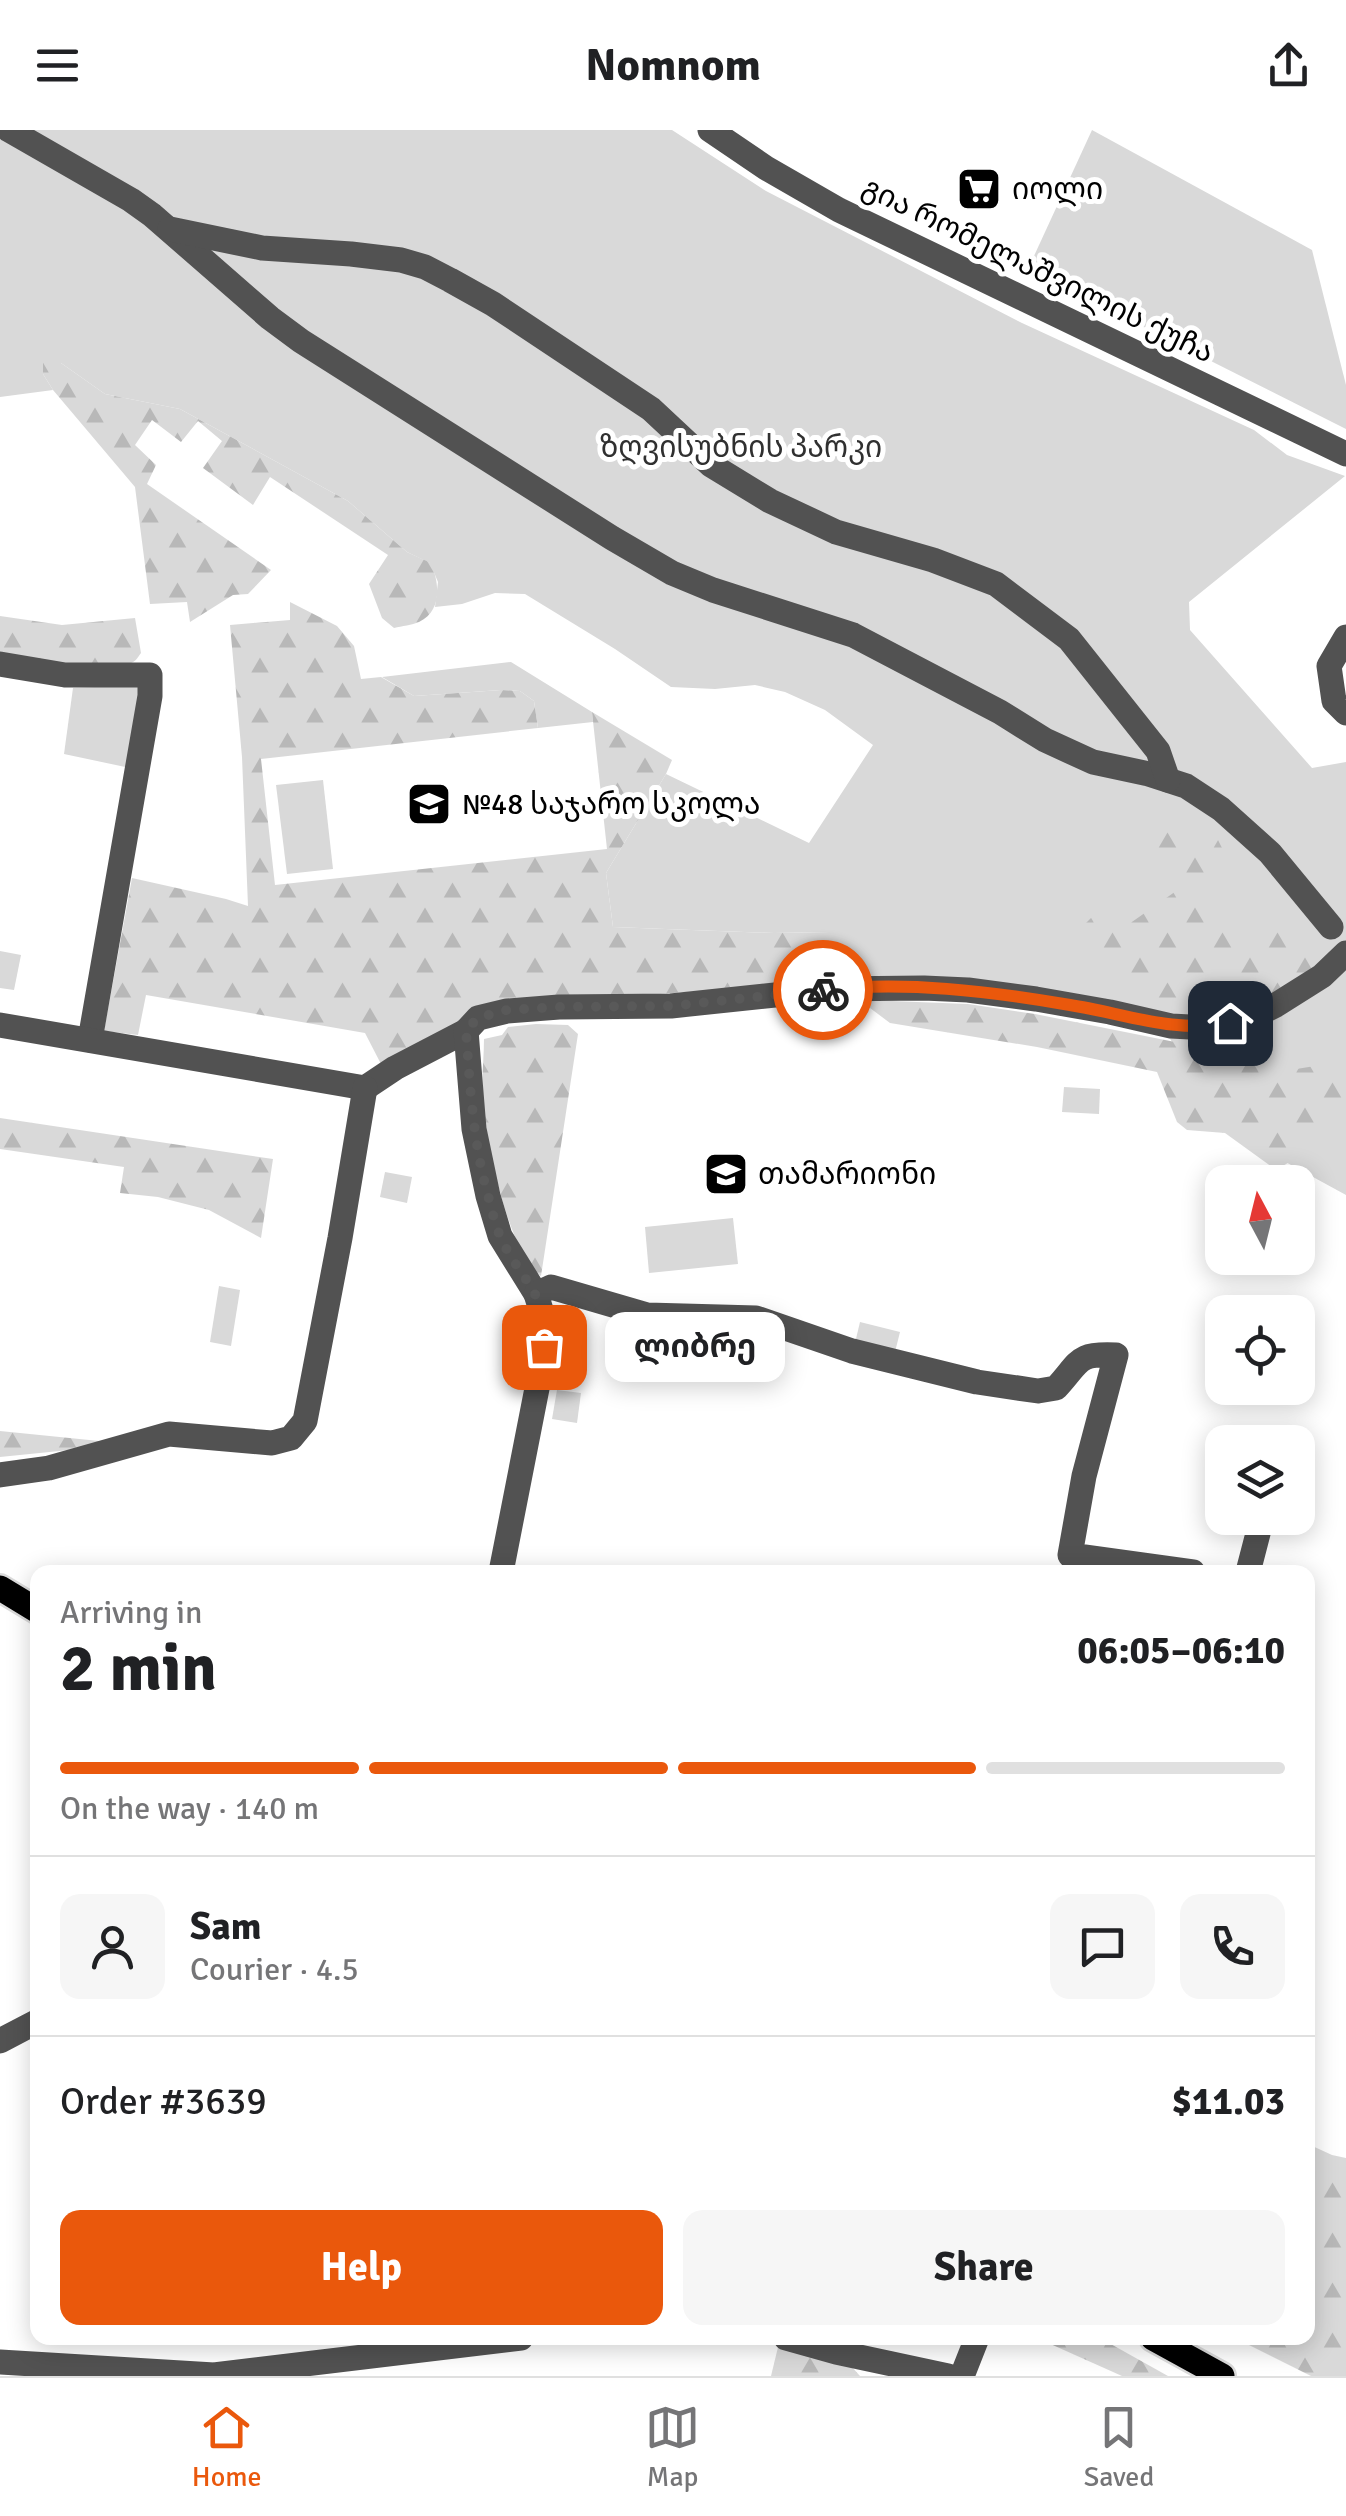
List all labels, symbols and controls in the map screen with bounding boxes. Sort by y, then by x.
icon: menu [30,38,85,93]
text: Nomnom [585,38,761,93]
icon: share [1261,38,1316,93]
supermarket icon: იოლი [956,166,1002,212]
street label: გია რომელაშვილის ქუჩა [856,169,1220,371]
place label: იოლი [1012,171,1103,208]
park label: ზღვისუბნის პარკი [600,429,882,466]
school or university icon: №48 საჯარო სკოლა [406,781,452,827]
place label: №48 საჯარო სკოლა [462,786,760,823]
courier [773,940,873,1040]
icon: bike [796,963,851,1018]
pin [1188,981,1273,1066]
icon: home [1203,996,1258,1051]
school or university icon: თამარიონი [703,1151,749,1197]
place label: თამარიონი [758,1156,936,1193]
north arrow [1205,1165,1315,1275]
map controls [1205,1165,1315,1535]
button: locate [1205,1295,1315,1405]
pin [502,1305,587,1390]
callout: ლიბრე [604,1312,784,1382]
icon: bag [517,1320,572,1375]
text: ლიბრე [634,1327,756,1366]
button: layers [1205,1425,1315,1535]
text: Arriving in [60,1593,202,1632]
text: 06:05–06:10 [1077,1627,1285,1674]
text: 2 min [60,1629,217,1709]
text: On the way · 140 m [60,1789,319,1828]
button: person [60,1894,165,1999]
button: chat [1050,1894,1155,1999]
button: phone [1180,1894,1285,1999]
text: Sam [190,1903,261,1950]
text: Courier · 4.5 [190,1950,359,1989]
text: Order #3639 [60,2078,267,2125]
text: $11.03 [1172,2078,1285,2125]
button: Help [60,2210,663,2325]
button: Share [683,2210,1285,2325]
tab: Home [192,2400,262,2494]
tab: Map [645,2400,700,2494]
tab: Saved [1084,2400,1154,2494]

